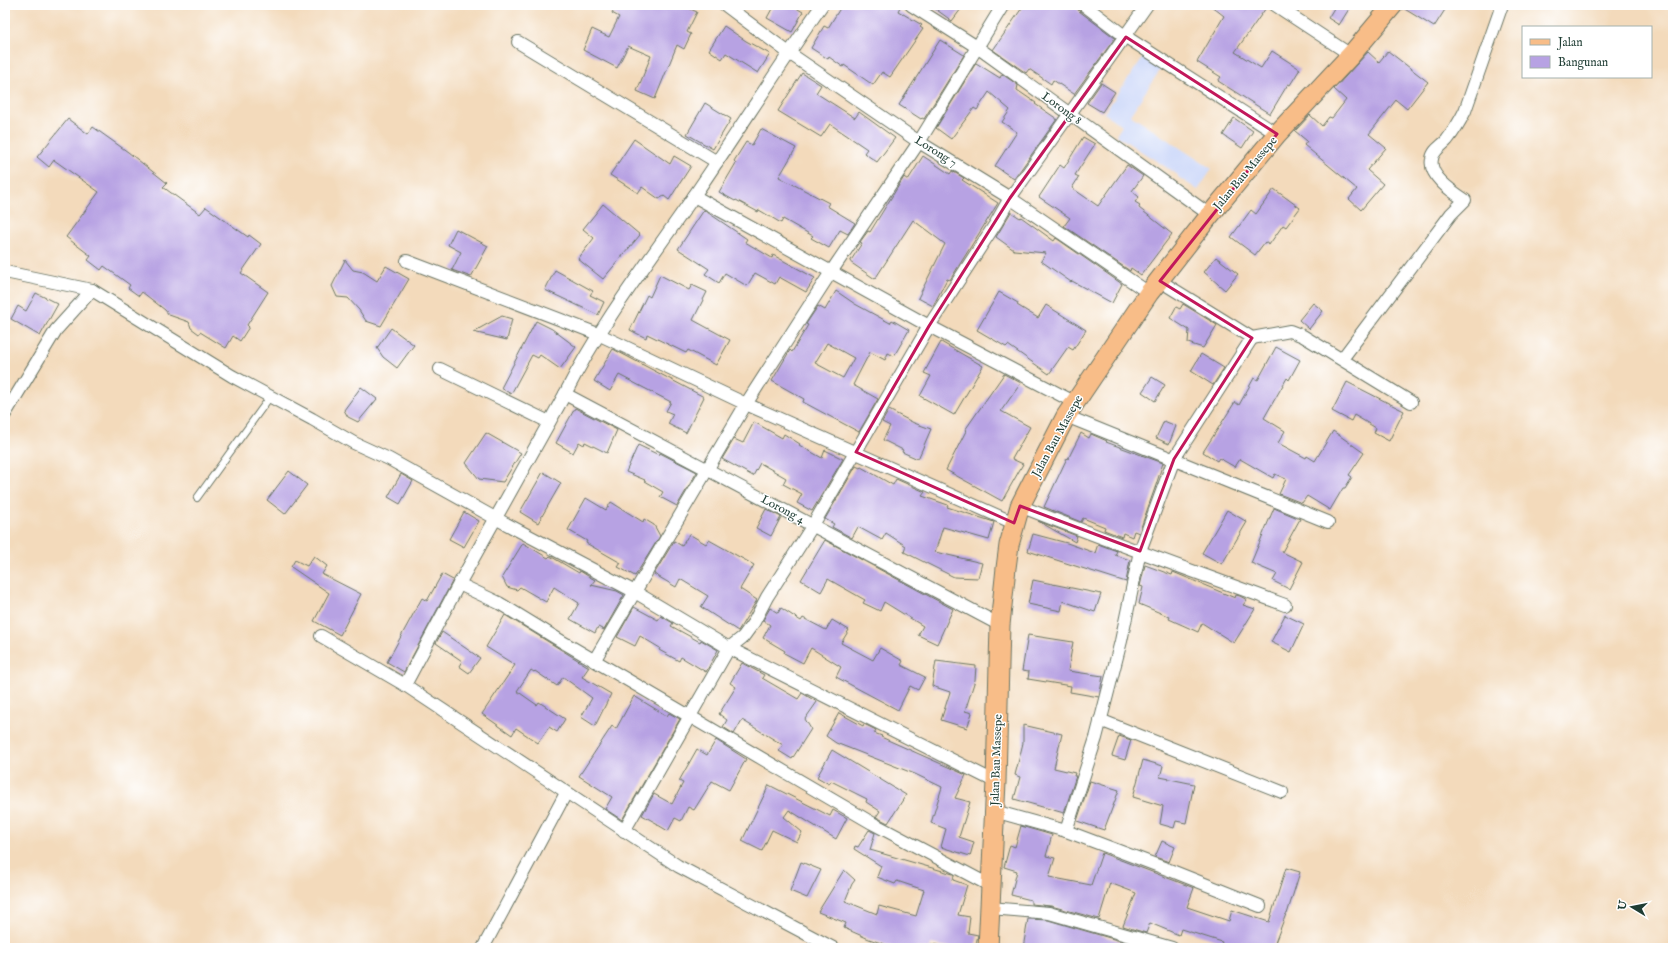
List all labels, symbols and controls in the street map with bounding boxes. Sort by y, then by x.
legend [1522,26,1652,78]
text: Jalan [1556,35,1583,51]
text: Bangunan [1558,55,1609,70]
street label: Lorong 8 [1039,89,1085,128]
street label: Lorong 7 [912,133,960,170]
street label: Jalan Bau Massepe [1209,133,1282,215]
street label: Jalan Bau Massepe [1028,392,1087,482]
street label: Lorong 4 [758,492,807,527]
street label: Jalan Bau Massepe [987,713,1007,808]
north arrow [1612,887,1652,927]
text: U [1615,899,1631,912]

